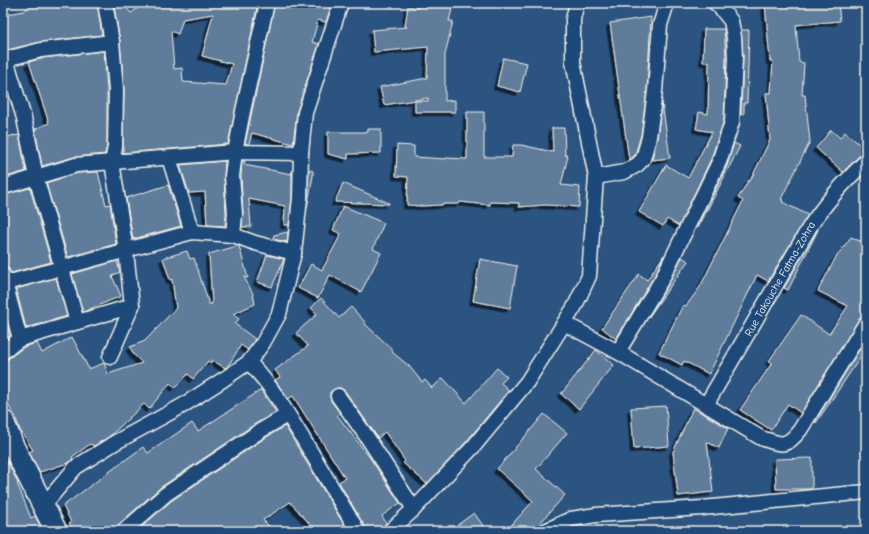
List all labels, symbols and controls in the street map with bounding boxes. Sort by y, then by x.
street label: Rue Takouche Fatma-Zohra [742,219,818,339]

